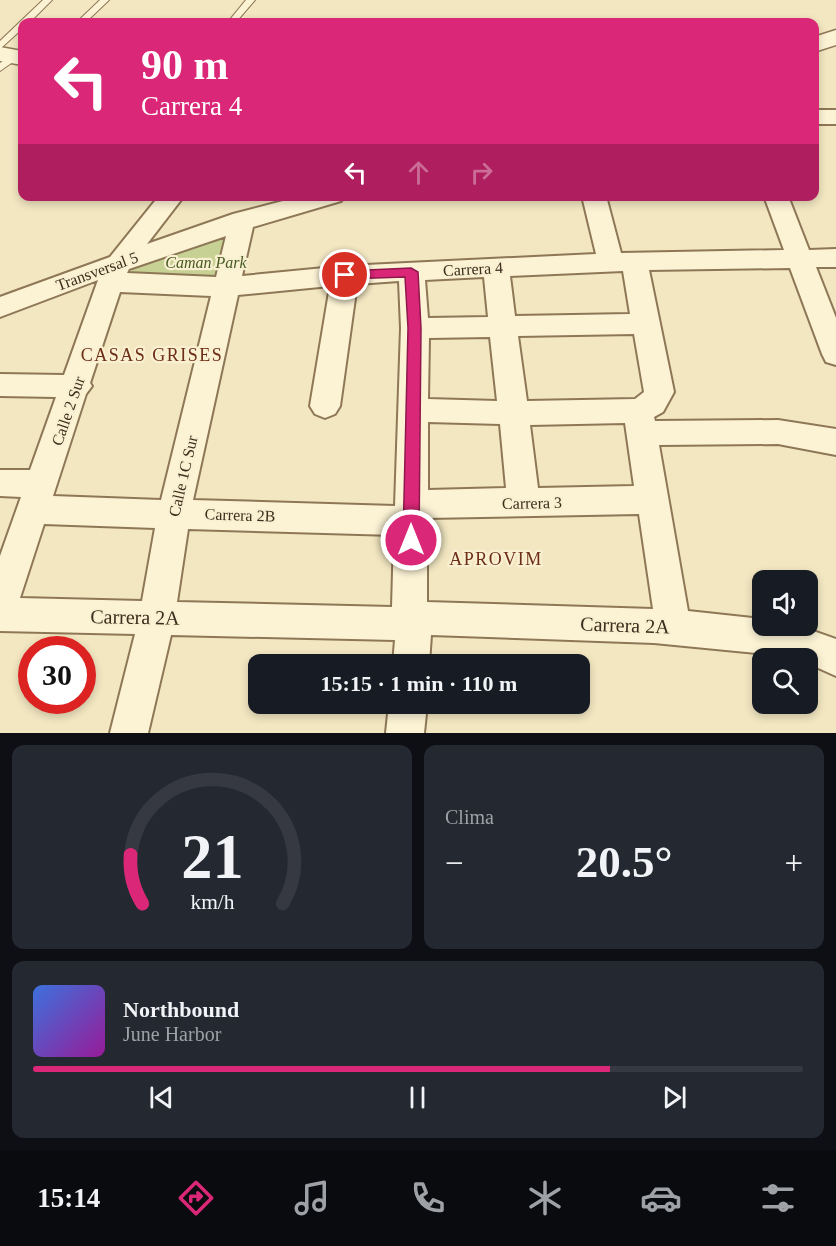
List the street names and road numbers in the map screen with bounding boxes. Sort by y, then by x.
street label: Transversal 5 [54,248,140,294]
street label: Carrera 4 [443,259,503,279]
street label: Calle 2 Sur [48,374,88,448]
street label: Calle 1C Sur [165,433,201,518]
street label: Carrera 3 [502,494,562,512]
street label: Carrera 2B [204,505,276,525]
street label: Carrera 2A [90,605,180,629]
street label: Carrera 2A [580,612,671,638]

